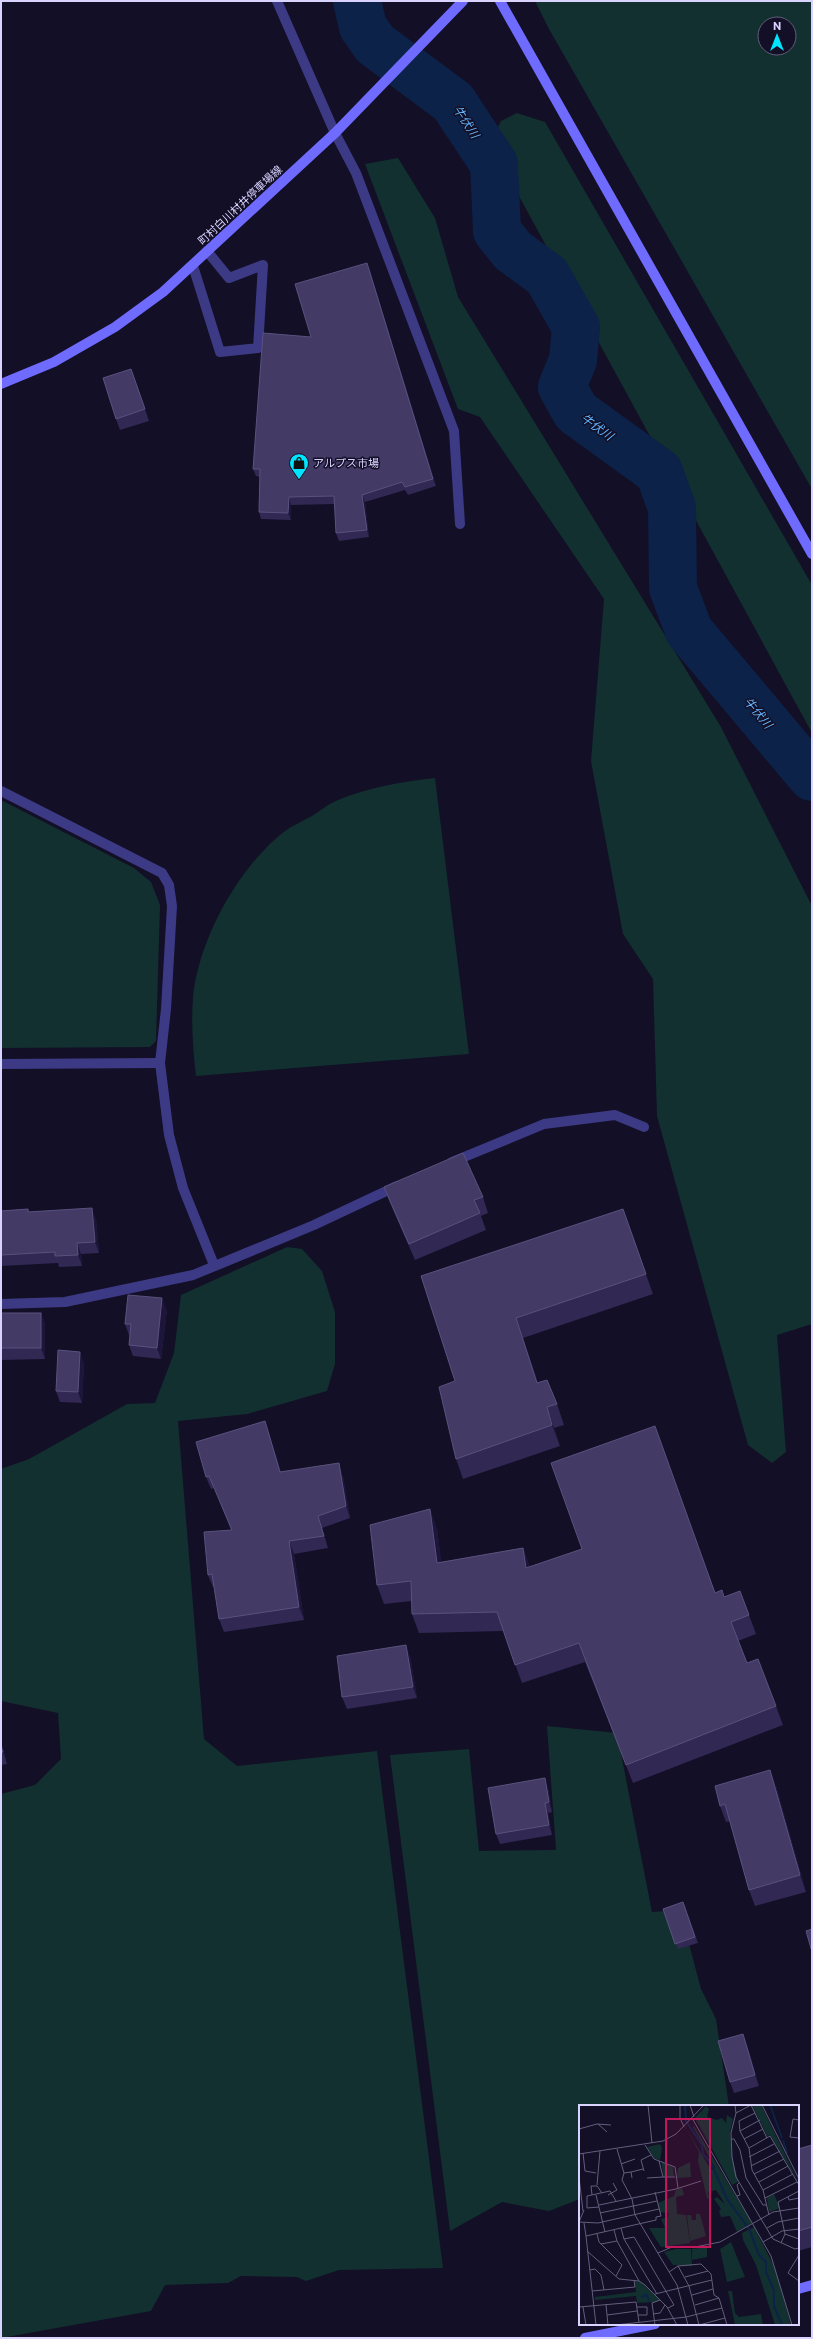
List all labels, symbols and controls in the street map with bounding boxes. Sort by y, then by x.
north arrow [757,16,797,56]
text: N [773,19,781,32]
water label: 牛伏川 [451,103,484,142]
street label: 町村白川村井停車場線 [195,162,284,247]
water label: 牛伏川 [579,410,618,444]
shop icon: アルプス市場 [288,452,310,480]
place label: アルプス市場 [313,456,379,469]
water label: 牛伏川 [742,694,777,732]
inset map [579,2105,799,2325]

